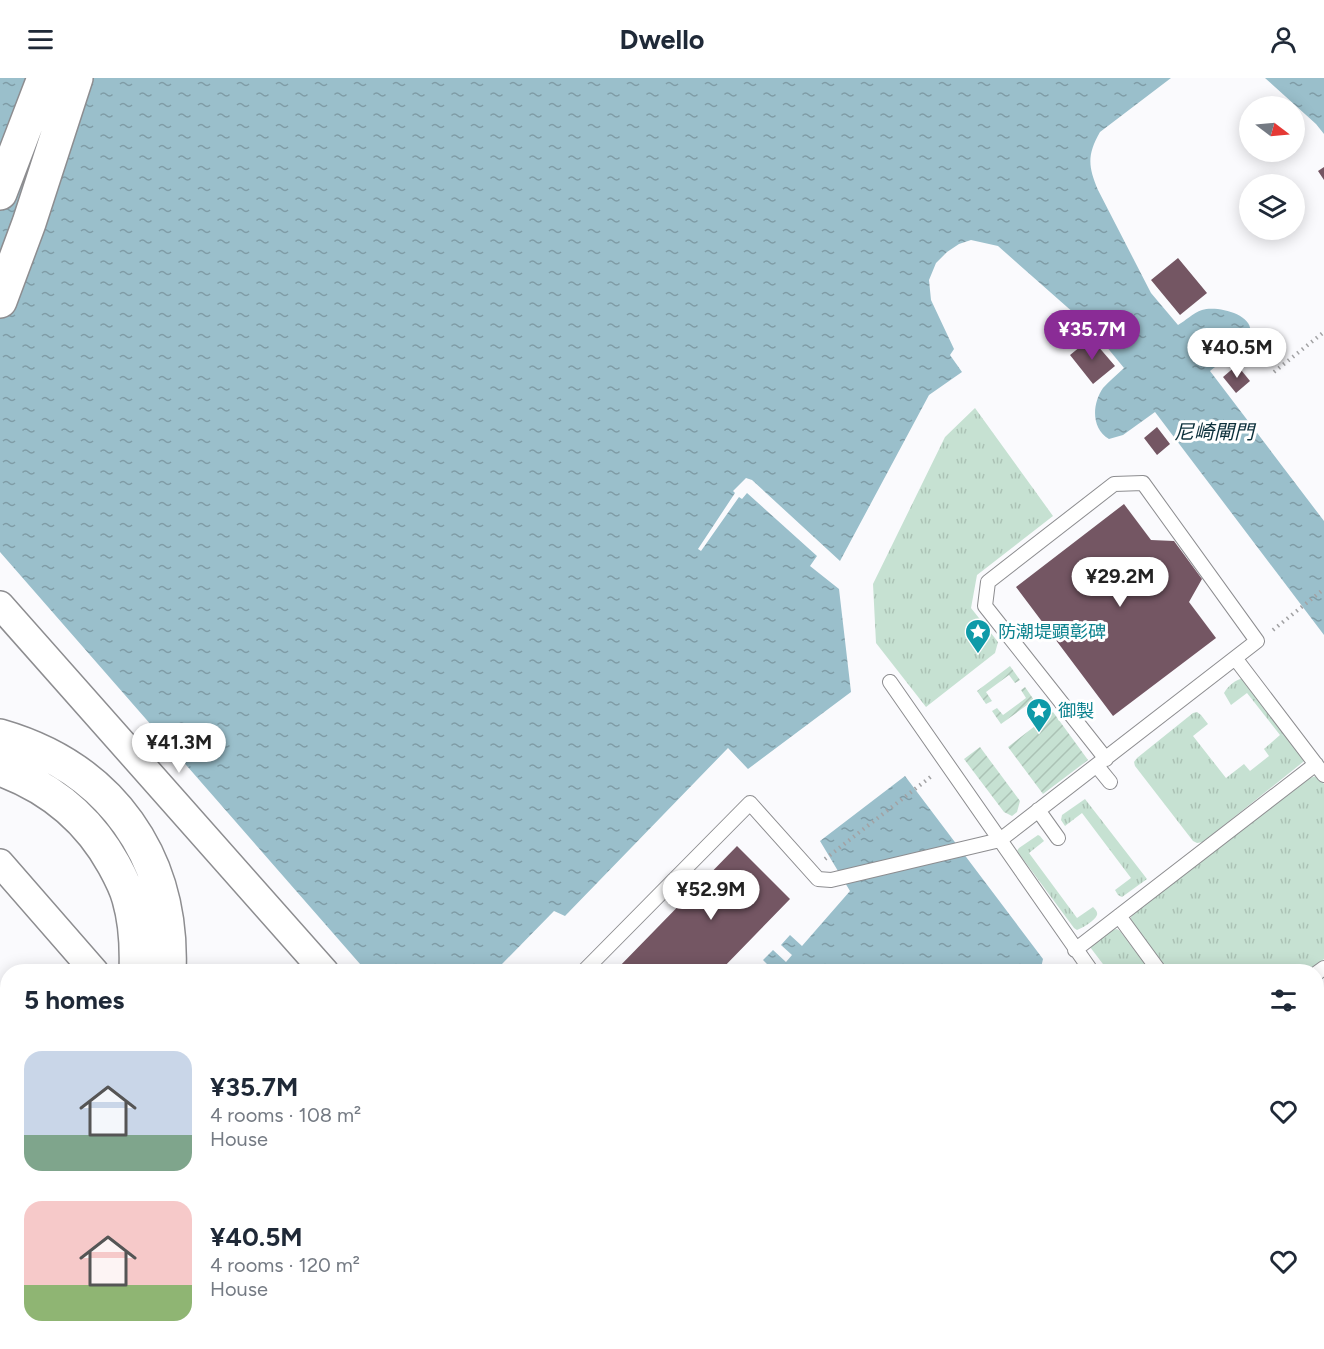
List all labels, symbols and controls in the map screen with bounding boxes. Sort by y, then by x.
icon: menu [24,23,57,56]
text: Dwello [620,23,704,56]
icon: person [1267,23,1300,56]
north arrow [1239,96,1305,162]
map controls [1239,96,1305,240]
button: layers [1239,174,1305,240]
pin: ¥35.7M [1043,310,1141,361]
text: ¥35.7M [1058,317,1126,341]
pin: ¥40.5M [1188,328,1286,379]
text: ¥40.5M [1201,335,1273,359]
water label: 尼崎閘門 [1174,420,1257,444]
pin: ¥29.2M [1071,557,1169,608]
text: ¥29.2M [1086,564,1154,588]
place icon: 防潮堤顕彰碑 [963,617,993,655]
place label: 防潮堤顕彰碑 [998,621,1106,643]
place icon: 御製 [1024,696,1054,734]
place label: 御製 [1058,700,1094,722]
pin: ¥41.3M [130,723,228,774]
text: ¥41.3M [146,730,212,754]
pin: ¥52.9M [662,870,760,921]
text: ¥52.9M [677,877,745,901]
text: 5 homes [24,984,124,1016]
icon: filters [1267,984,1300,1017]
text: ¥35.7M [210,1071,298,1103]
icon: home [72,1075,144,1147]
icon: heart [1267,1095,1300,1128]
text: 4 rooms · 108 m² [210,1103,361,1127]
text: House [210,1127,268,1151]
text: ¥40.5M [210,1221,303,1253]
icon: home [72,1225,144,1297]
icon: heart [1267,1245,1300,1278]
text: 4 rooms · 120 m² [210,1253,360,1277]
text: House [210,1277,268,1301]

